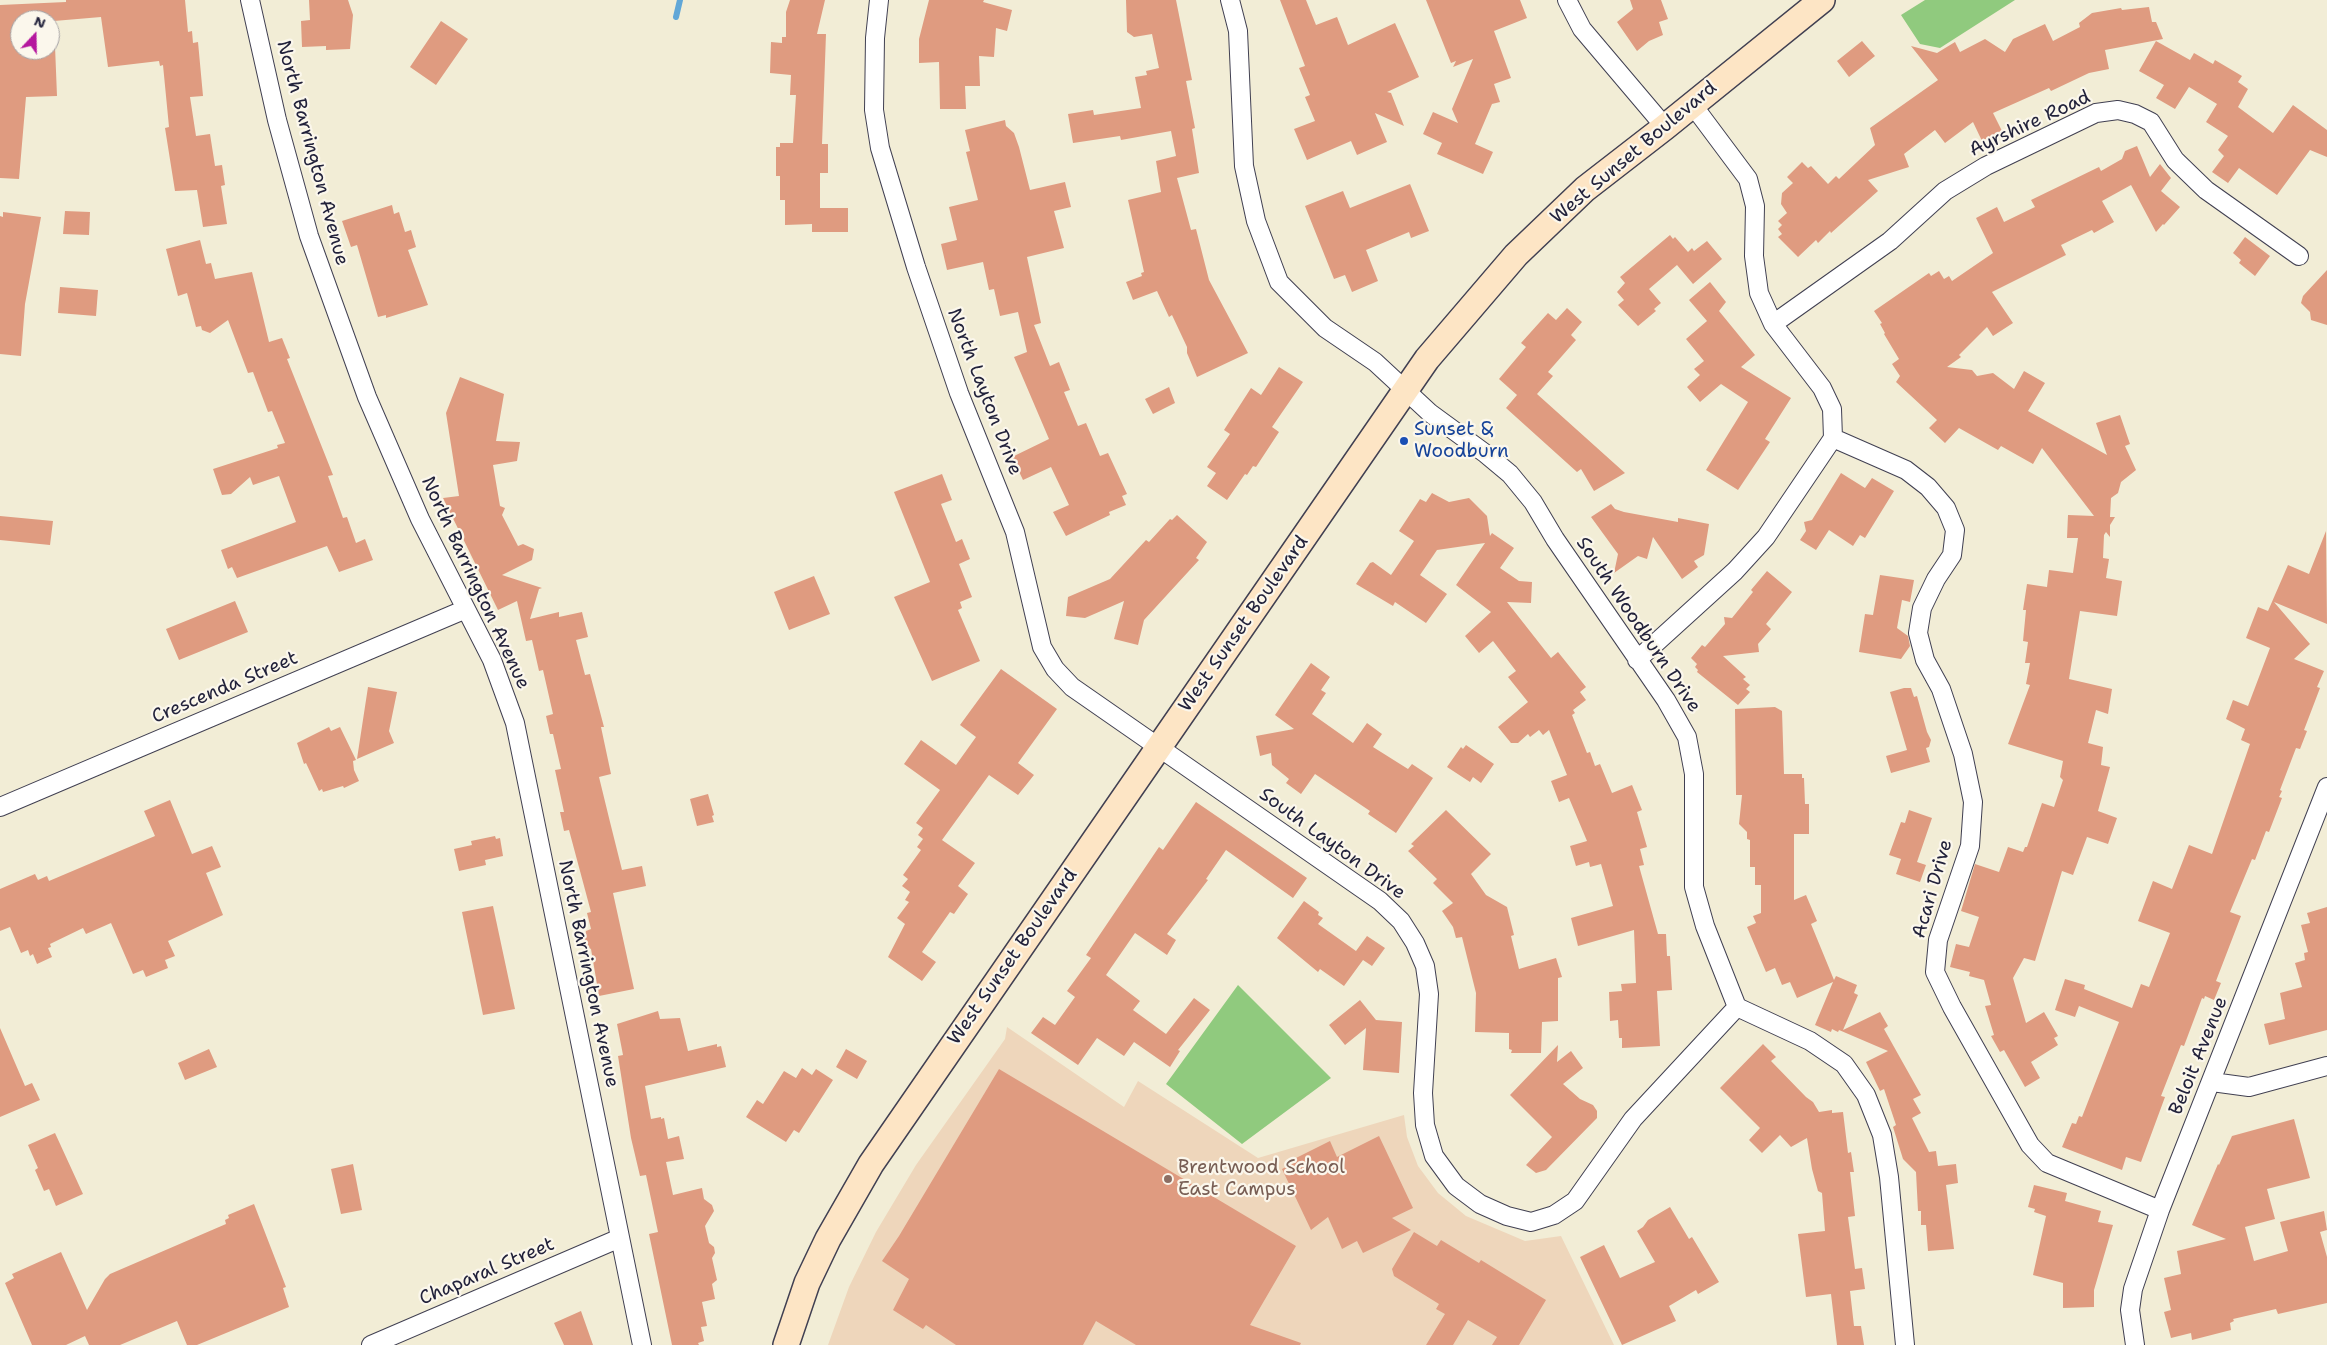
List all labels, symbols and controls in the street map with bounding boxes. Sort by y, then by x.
north arrow [10,10,60,60]
text: N [32,12,48,32]
street label: North Barrington Avenue [271,38,353,268]
street label: West Sunset Boulevard [1546,77,1722,229]
street label: Ayrshire Road [1966,86,2094,162]
street label: North Layton Drive [942,305,1026,479]
place label: Sunset & Woodburn [1414,419,1509,463]
marker: Sunset & Woodburn [1398,435,1410,447]
street label: North Barrington Avenue [416,473,534,693]
street label: West Sunset Boulevard [1174,531,1314,717]
street label: South Woodburn Drive [1571,533,1705,717]
street label: Crescenda Street [149,647,301,729]
street label: South Layton Drive [1254,783,1410,905]
street label: Acari Drive [1908,837,1958,941]
street label: North Barrington Avenue [553,858,623,1090]
street label: West Sunset Boulevard [943,864,1083,1050]
street label: Beloit Avenue [2165,994,2233,1118]
place label: Brentwood School East Campus [1178,1157,1345,1201]
marker: Brentwood School East Campus [1162,1173,1174,1185]
street label: Chaparal Street [416,1233,558,1311]

